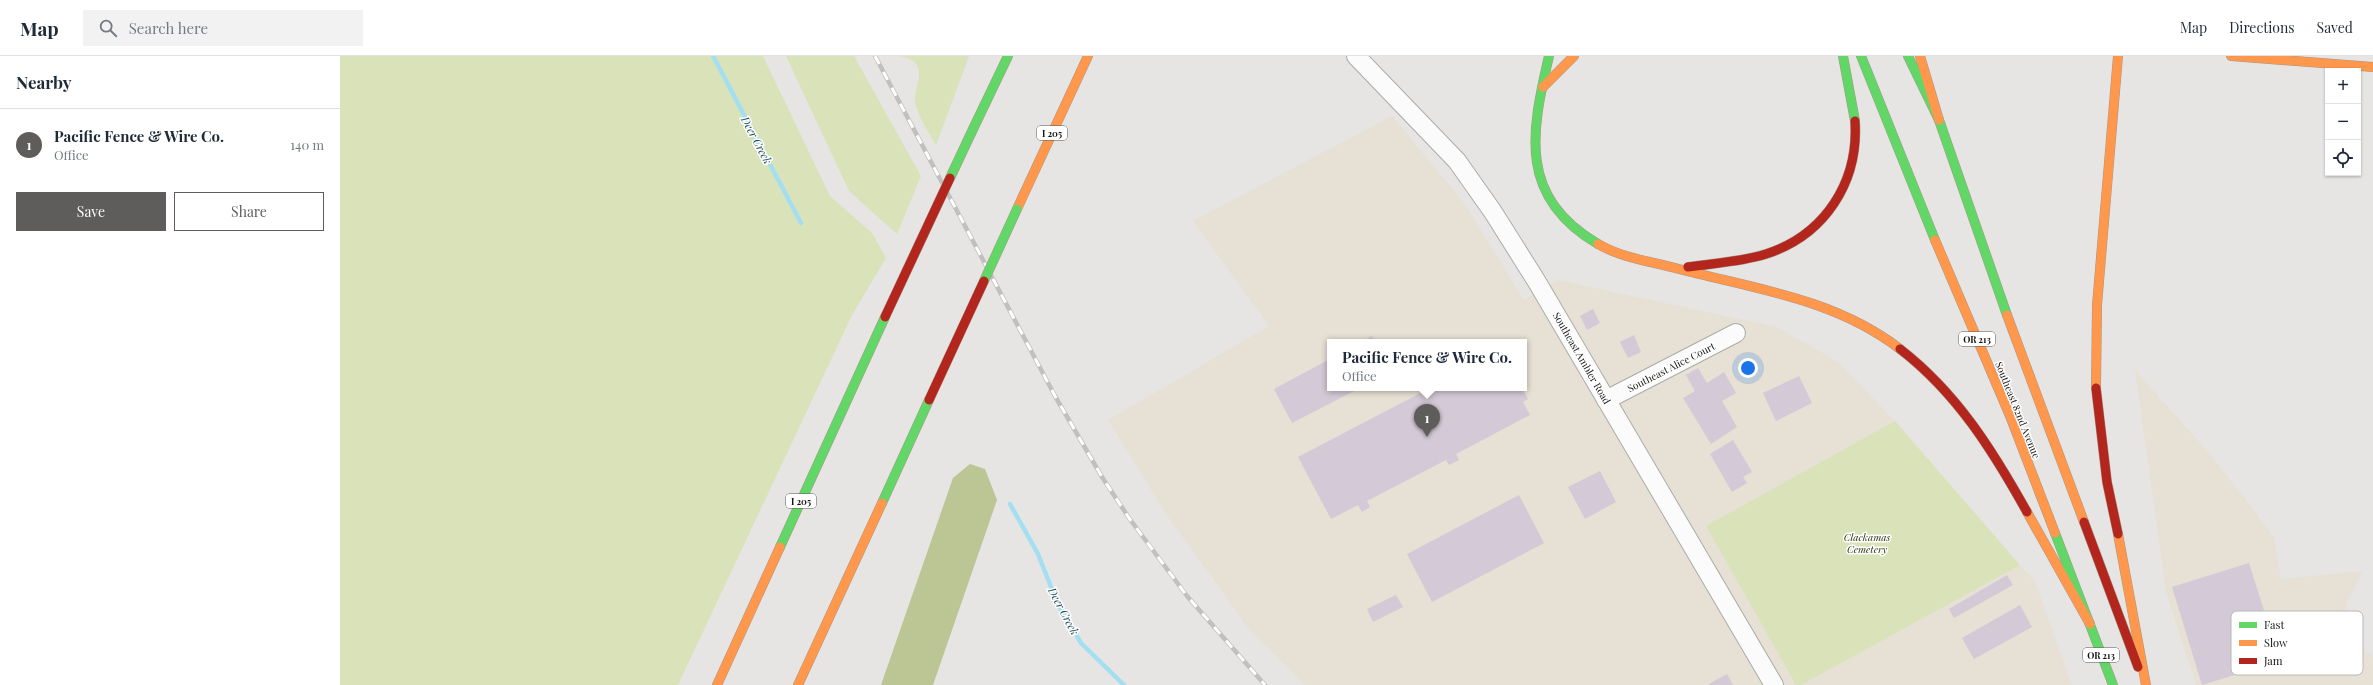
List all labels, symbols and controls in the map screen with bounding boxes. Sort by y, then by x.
search box [83,10,363,46]
text: Map [20,15,59,41]
icon: search [97,17,119,39]
text: Search here [129,18,208,38]
text: Map [2180,18,2207,37]
text: Directions [2229,18,2295,37]
text: Saved [2317,18,2353,37]
map controls [2325,68,2361,176]
button: + [2325,68,2361,104]
text: Nearby [16,71,71,93]
button: − [2325,104,2361,140]
water label: Deer Creek [738,113,776,167]
text: Pacific Fence & Wire Co. [54,126,224,146]
road number: I 205 [1037,126,1067,140]
text: 1 [27,136,31,153]
text: 140 m [290,136,324,153]
button: locate [2325,140,2361,176]
text: Office [54,146,89,163]
button: Save [16,192,166,231]
button: Share [174,192,324,231]
street label: Southeast Ambler Road [1550,309,1614,407]
road number: OR 213 [1959,332,1995,346]
popup [1327,339,1527,391]
street label: Southeast Alice Court [1625,339,1718,395]
text: Pacific Fence & Wire Co. [1342,347,1512,367]
your location [1738,358,1758,378]
street label: Southeast 82nd Avenue [1992,359,2044,461]
text: Office [1342,367,1377,384]
pin: 1 [1414,404,1440,437]
road number: I 205 [786,494,816,508]
park label: Clackamas Cemetery [1844,530,1890,556]
water label: Deer Creek [1045,584,1083,638]
legend [2231,611,2363,675]
text: Fast [2264,617,2284,632]
text: Slow [2264,635,2288,650]
road number: OR 213 [2083,648,2119,662]
text: Jam [2263,653,2283,668]

